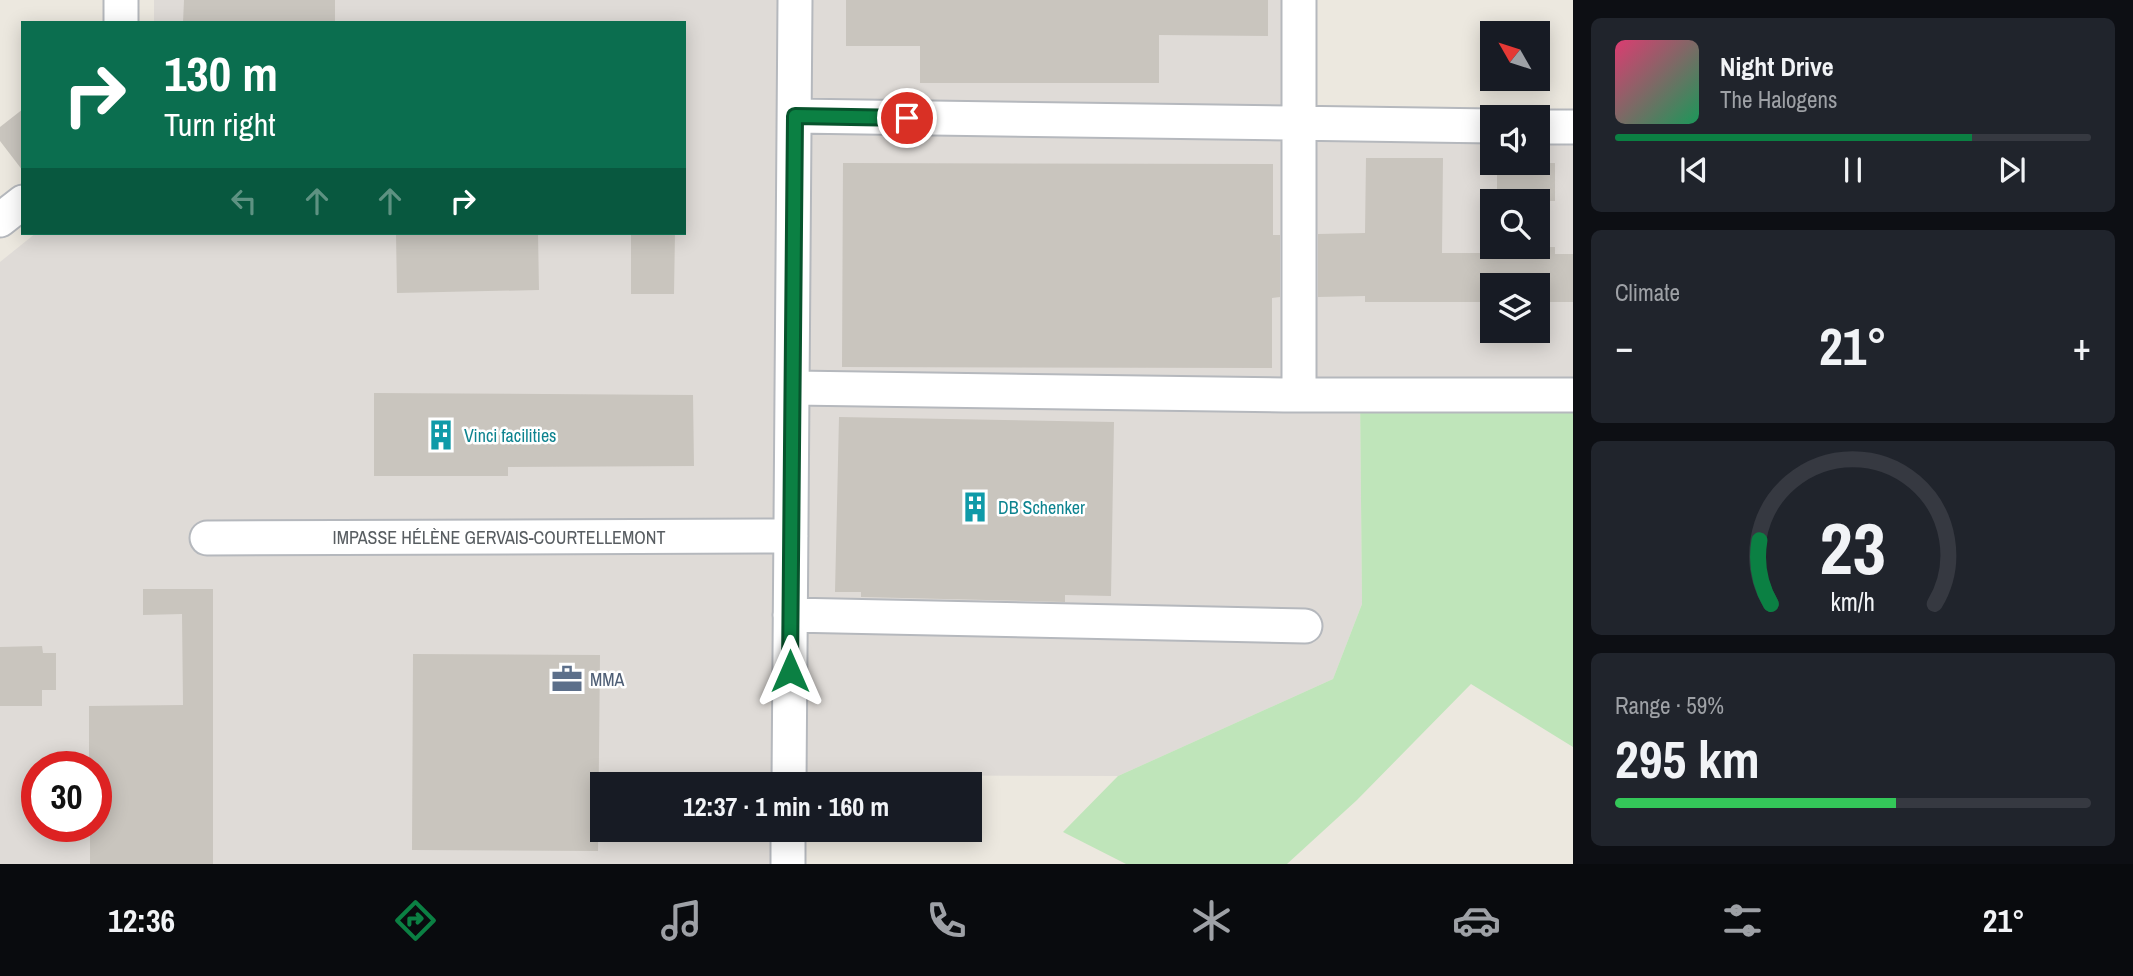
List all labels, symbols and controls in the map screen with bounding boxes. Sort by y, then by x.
north arrow [1480,21,1550,91]
map controls [1480,21,1550,343]
text: 130 m [164,40,278,106]
icon: right [49,49,140,140]
text: Night Drive [1720,49,1834,84]
text: The Halogens [1720,84,1837,115]
pin [877,88,937,148]
icon: arrive [888,99,926,137]
text: Turn right [164,103,276,146]
button: sound [1480,105,1550,175]
icon: previous [1675,151,1713,189]
icon: pause [1834,151,1872,189]
icon: next [1993,151,2031,189]
icon: left [225,182,263,220]
icon: ahead [298,182,336,220]
icon: ahead [371,182,409,220]
icon: right [444,182,482,220]
button: search [1480,189,1550,259]
button: layers [1480,273,1550,343]
text: Climate [1615,277,1680,308]
text: 21° [1819,311,1887,381]
text: − [1615,321,1633,372]
text: + [2073,321,2091,372]
building icon: Vinci facilities [424,418,458,452]
place label: Vinci facilities [464,423,556,448]
building icon: DB Schenker [958,490,992,524]
place label: DB Schenker [998,495,1085,520]
text: 23 [1820,499,1886,597]
street label: IMPASSE HÉLÈNE GERVAIS-COURTELLEMONT [333,525,665,550]
text: km/h [1831,585,1875,619]
position arrow [753,634,827,708]
office icon: MMA [550,662,584,696]
place label: MMA [590,667,625,692]
text: Range · 59% [1615,690,1724,721]
text: 295 km [1615,724,1760,794]
speed limit sign: 30 [21,751,112,842]
text: 12:37 · 1 min · 160 m [683,789,889,824]
icon: directions [391,896,440,945]
icon: music [657,896,706,945]
icon: phone [922,896,971,945]
icon: climate [1187,896,1236,945]
icon: car [1452,896,1501,945]
icon: filters [1718,896,1767,945]
text: 12:36 [108,899,175,942]
text: 21° [1983,899,2025,942]

